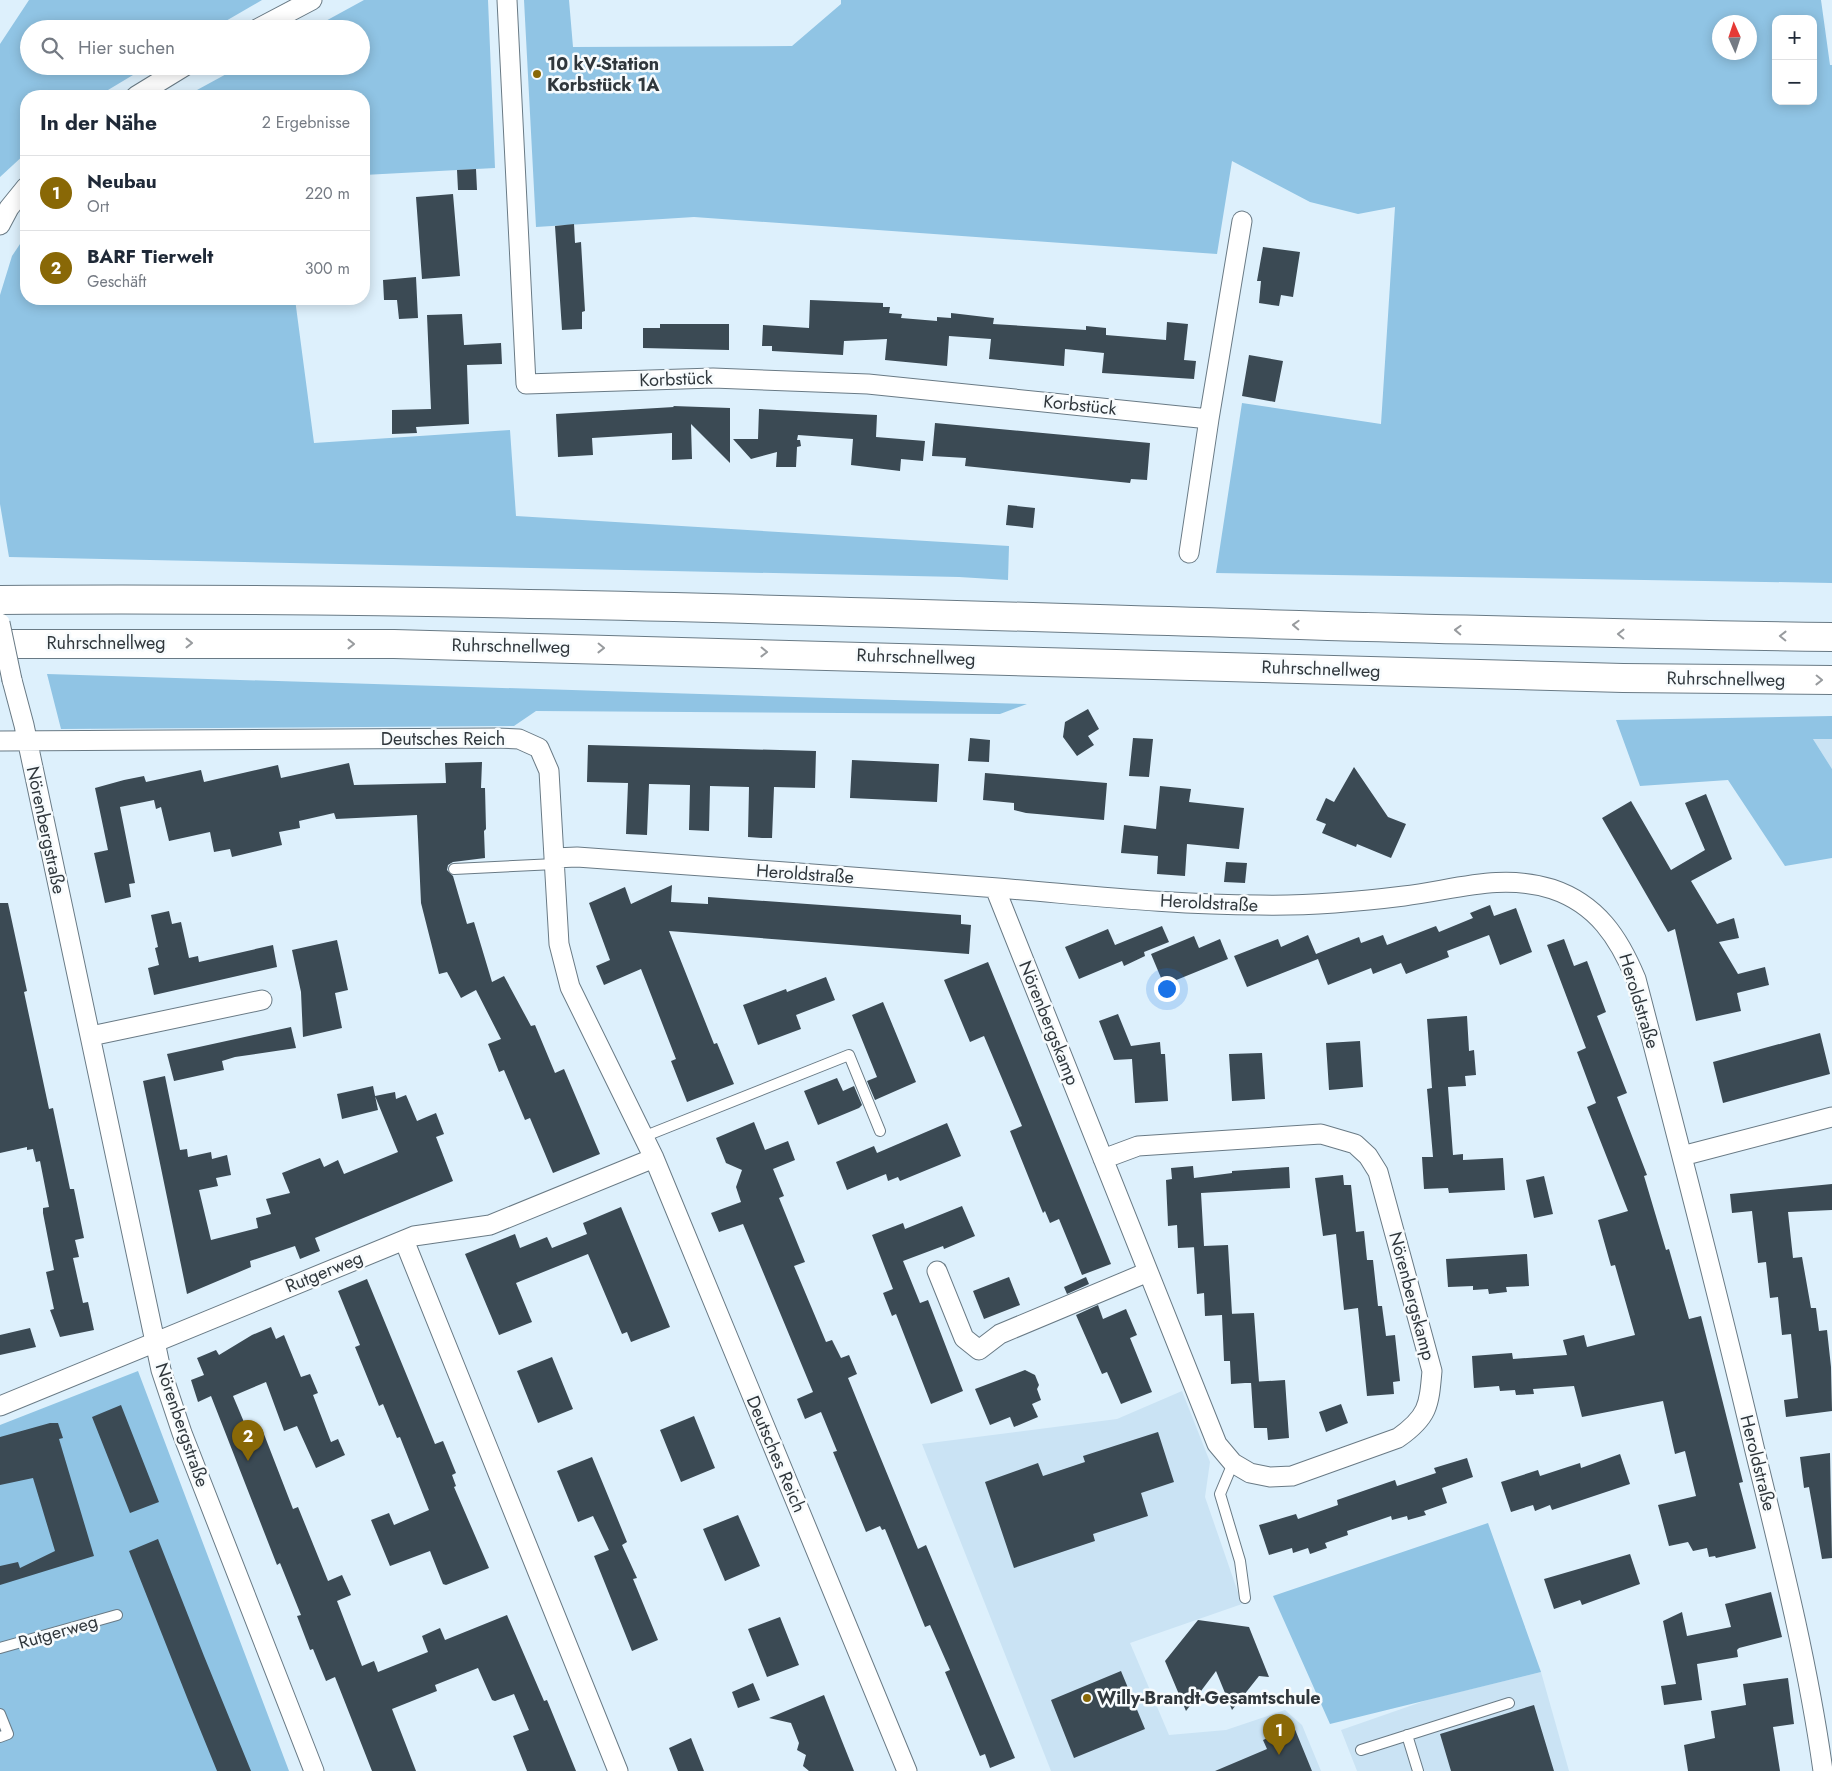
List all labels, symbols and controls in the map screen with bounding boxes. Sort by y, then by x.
north arrow [1712,15,1757,60]
map controls [1772,15,1817,105]
button: + [1772,15,1817,60]
search box [20,20,370,75]
icon: search [38,34,66,62]
text: Hier suchen [78,34,175,61]
place label: 10 kV-Station Korbstück 1A [547,51,660,98]
button: − [1772,60,1817,105]
marker: 10 kV-Station Korbstück 1A [531,68,543,80]
text: In der Nähe [40,108,157,138]
text: 2 Ergebnisse [262,111,350,134]
text: Neubau [87,168,157,195]
text: 1 [52,182,60,205]
text: 220 m [305,182,350,205]
text: Ort [87,195,109,218]
text: BARF Tierwelt [87,243,213,270]
text: 2 [51,257,61,280]
text: 300 m [305,257,350,280]
text: Geschäft [87,270,146,293]
street label: Korbstück [639,365,713,393]
street label: Korbstück [1042,388,1118,422]
one-way arrow [1292,620,1300,630]
one-way arrow [1454,624,1462,635]
one-way arrow [1617,629,1624,639]
street label: Ruhrschnellweg [47,630,165,656]
one-way arrow [1779,631,1787,641]
street label: Ruhrschnellweg [451,632,571,660]
one-way arrow [185,638,193,648]
one-way arrow [348,639,355,649]
street label: Ruhrschnellweg [856,642,976,672]
one-way arrow [597,643,605,654]
one-way arrow [760,647,768,658]
street label: Ruhrschnellweg [1261,654,1381,684]
street label: Ruhrschnellweg [1666,665,1786,693]
one-way arrow [1815,675,1823,685]
street label: Deutsches Reich [381,726,505,752]
street label: Nörenbergstraße [20,764,72,896]
street label: Heroldstraße [755,858,855,890]
street label: Heroldstraße [1159,887,1259,919]
street label: Heroldstraße [1612,950,1666,1052]
street label: Nörenbergskamp [1012,957,1086,1089]
your location [1154,976,1180,1002]
street label: Nörenbergskamp [1382,1229,1442,1363]
street label: Rutgerweg [281,1245,367,1299]
street label: Nörenbergstraße [149,1359,215,1491]
street label: Deutsches Reich [740,1392,812,1516]
street label: Heroldstraße [1734,1412,1782,1514]
pin: 2 [232,1420,264,1461]
street label: Rutgerweg [15,1608,101,1656]
place label: Willy-Brandt-Gesamtschule [1097,1685,1321,1711]
marker: Willy-Brandt-Gesamtschule [1081,1692,1093,1704]
pin: 1 [1263,1714,1295,1755]

